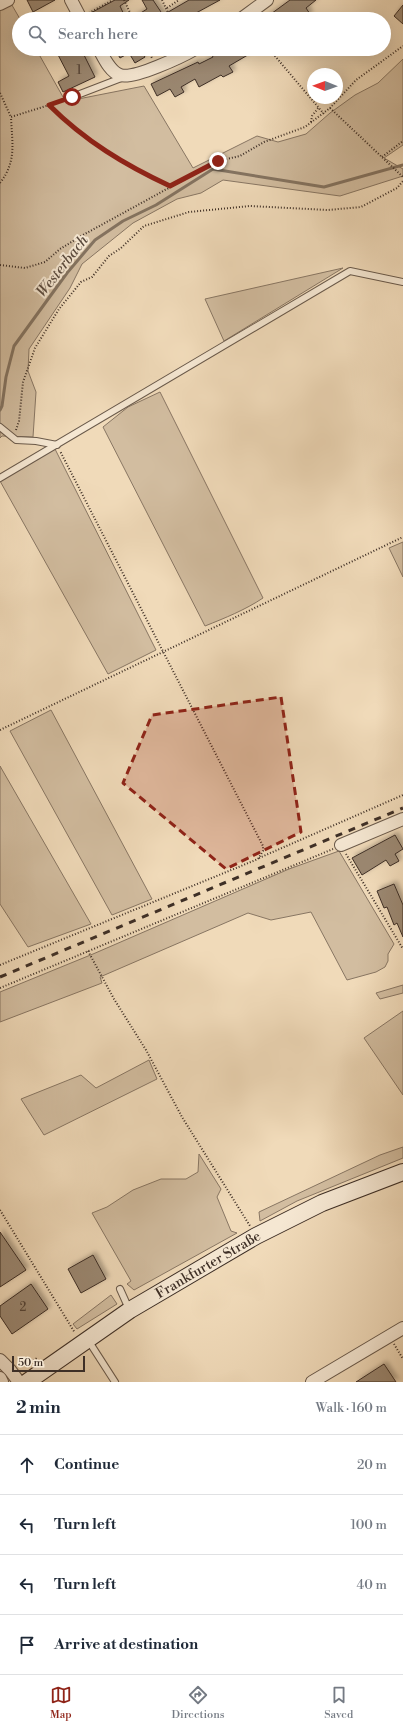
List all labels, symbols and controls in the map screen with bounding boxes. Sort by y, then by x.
search box [12,12,391,56]
icon: search [26,23,48,45]
text: Search here [58,25,138,44]
house number: 1 [76,63,82,78]
north arrow [307,68,343,104]
route start [63,88,81,106]
route end [209,152,227,170]
water label: Westerbach [32,231,93,301]
street label: Frankfurter Straße [152,1227,264,1303]
house number: 2 [20,1300,27,1315]
scale bar [12,1354,85,1373]
text: 50 m [18,1356,43,1370]
text: 2 min [16,1397,61,1419]
text: Walk · 160 m [316,1400,387,1416]
icon: ahead [16,1454,38,1476]
text: Continue [54,1455,119,1474]
text: 20 m [357,1457,387,1473]
icon: left [16,1514,38,1536]
text: Turn left [54,1515,116,1534]
text: 100 m [351,1517,387,1533]
icon: left [16,1574,38,1596]
text: Turn left [54,1575,116,1594]
text: 40 m [357,1577,387,1593]
icon: arrive [16,1634,38,1656]
text: Arrive at destination [54,1635,198,1654]
tab: Map [50,1684,72,1722]
tab: Directions [172,1684,225,1722]
tab: Saved [324,1684,353,1722]

